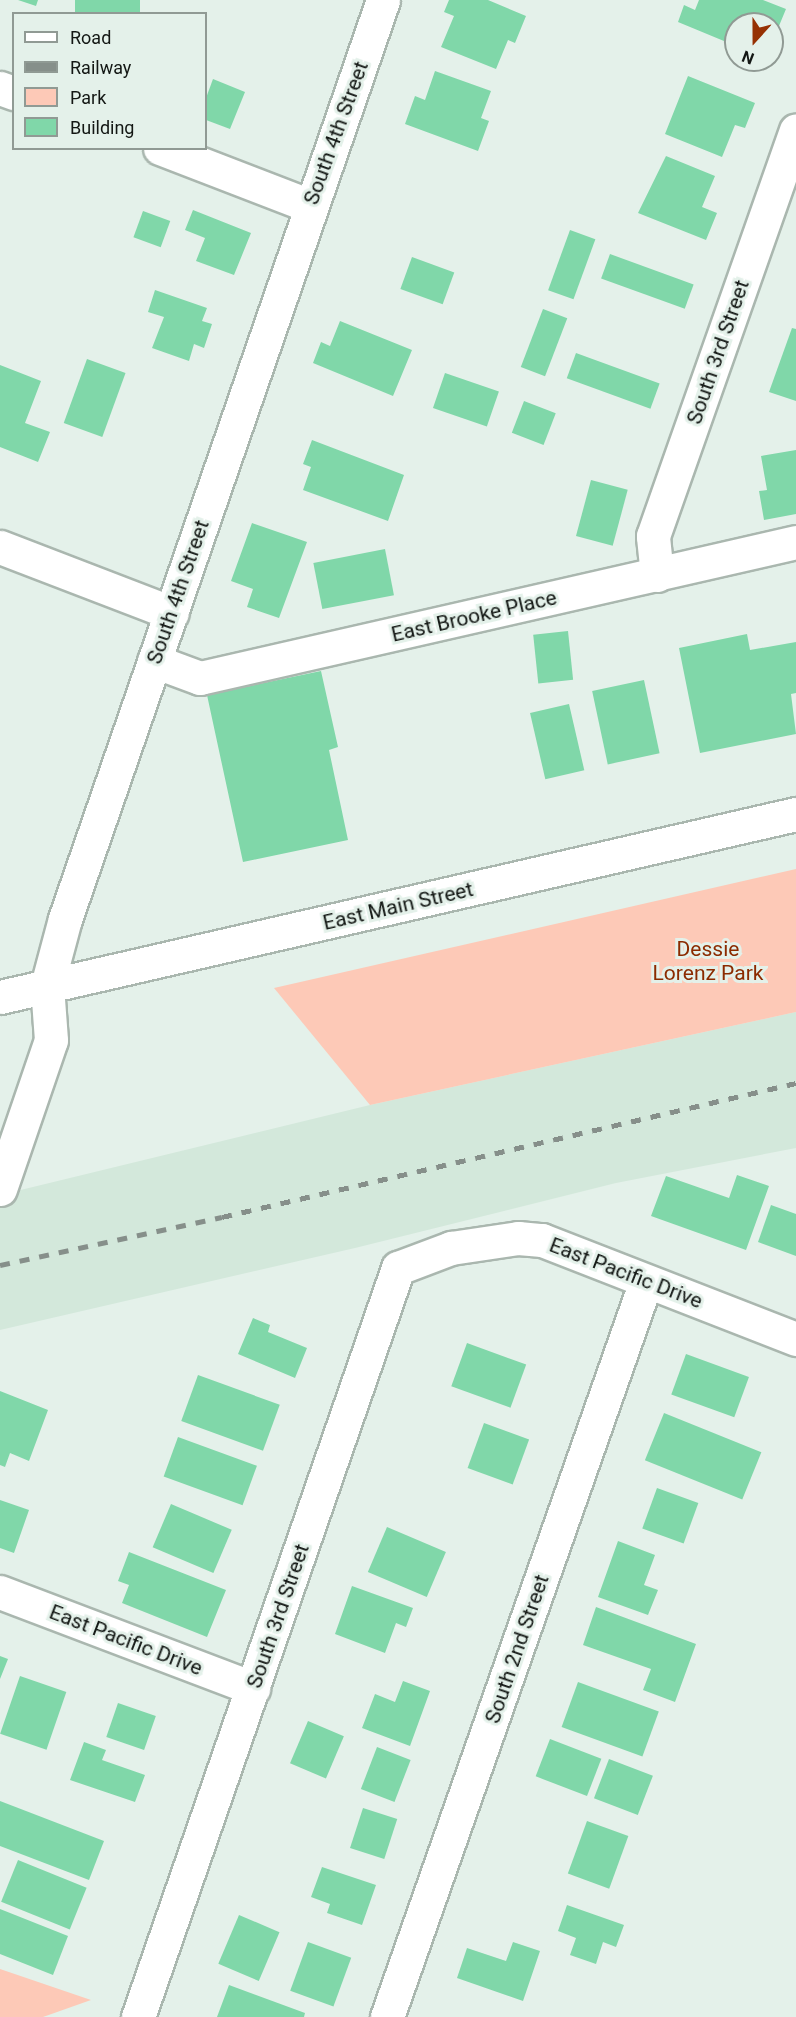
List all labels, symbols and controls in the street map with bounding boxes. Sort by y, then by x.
legend [12,12,207,150]
north arrow [724,12,784,72]
text: Road [70,27,111,48]
text: N [739,47,757,68]
text: Railway [70,57,131,78]
street label: South 4th Street [298,58,374,208]
text: Park [70,87,106,108]
text: Building [70,117,134,138]
street label: South 3rd Street [682,277,754,427]
street label: South 4th Street [142,517,214,667]
street label: East Brooke Place [389,585,559,647]
street label: East Main Street [320,876,476,936]
park label: Dessie Lorenz Park [653,936,763,986]
street label: East Pacific Drive [546,1232,706,1314]
street label: South 3rd Street [242,1541,314,1691]
street label: South 2nd Street [480,1571,554,1727]
street label: East Pacific Drive [46,1599,206,1681]

